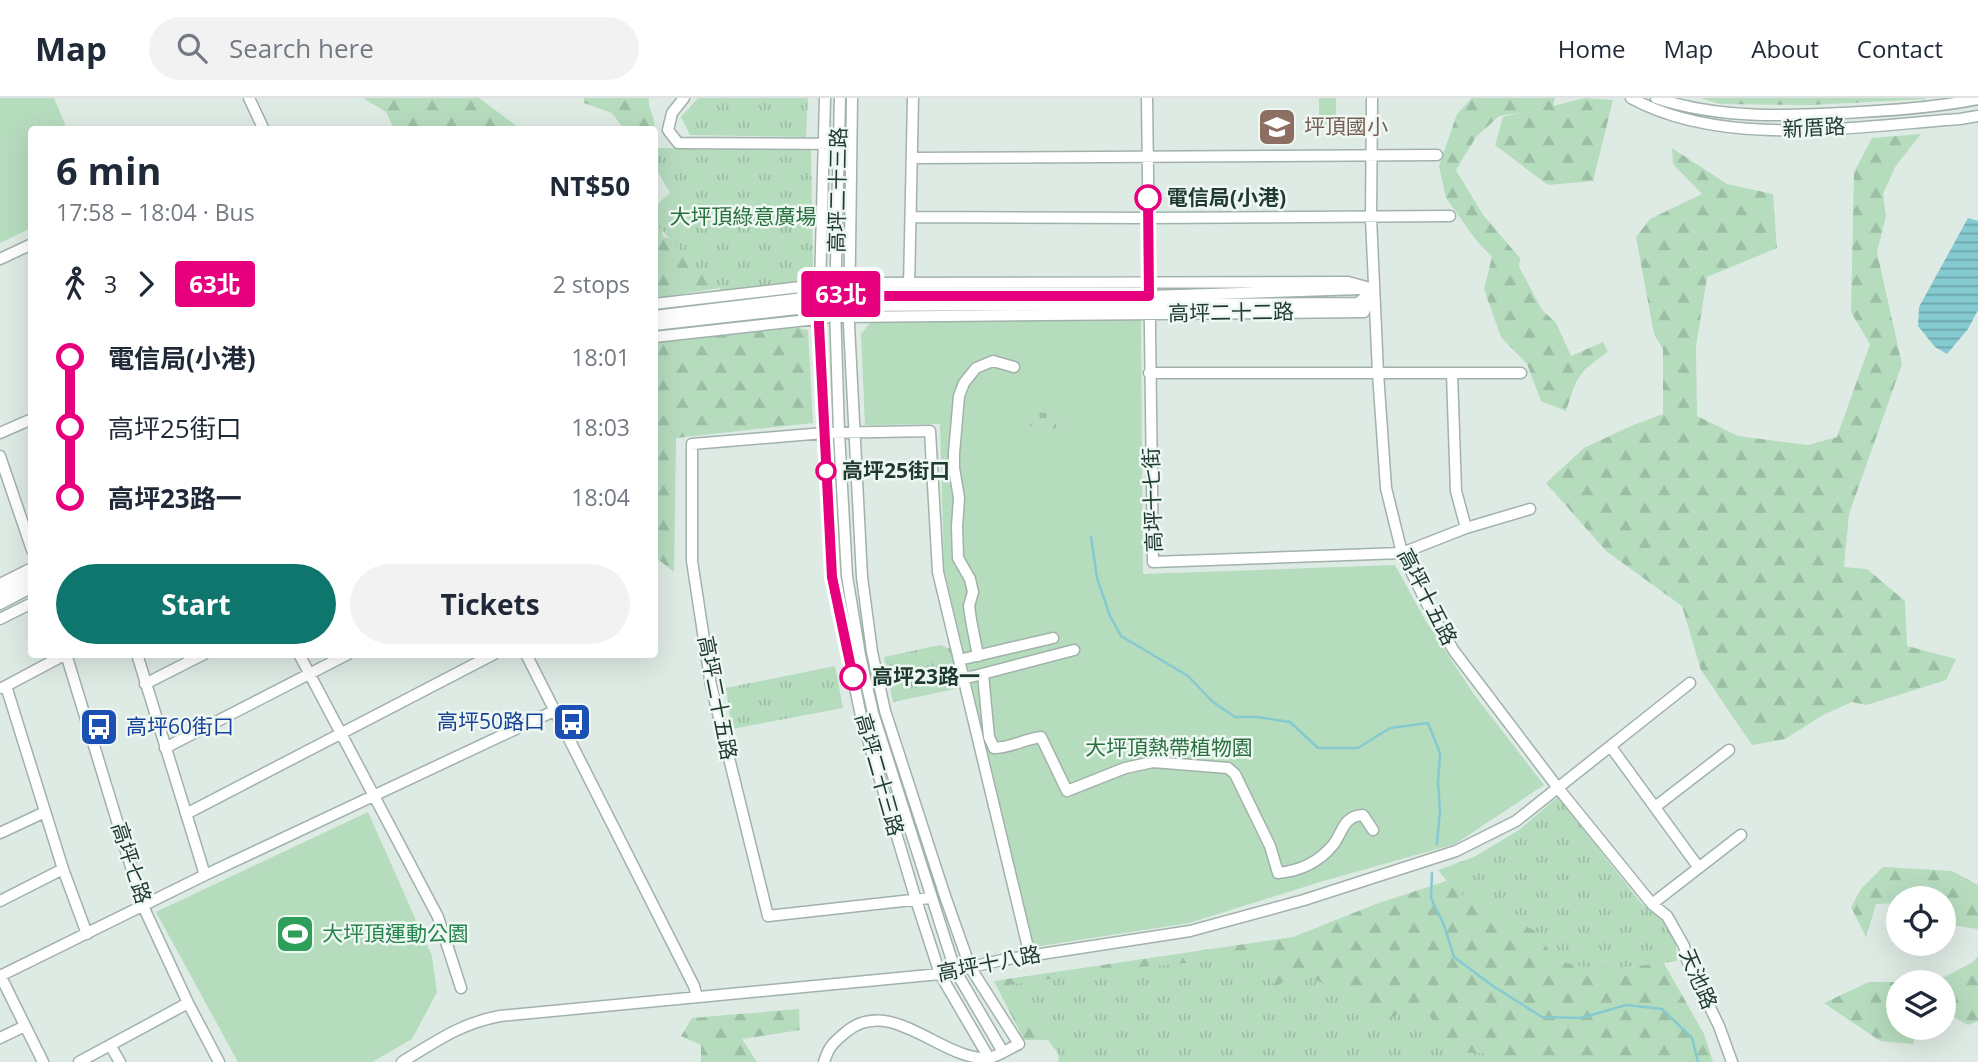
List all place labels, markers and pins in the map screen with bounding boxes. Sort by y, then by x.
school or university icon: 坪頂國小 [1256,106,1298,148]
place label: 坪頂國小 [1304,112,1388,140]
place label: 電信局(小港) [1167,183,1286,211]
marker: 電信局(小港) [1135,185,1161,211]
place label: 高坪25街口 [842,456,950,484]
marker: 高坪25街口 [816,461,836,481]
place label: 高坪23路一 [872,662,980,690]
marker: 高坪23路一 [840,664,866,690]
bus stop icon: 高坪50路口 [551,701,593,743]
bus stop icon: 高坪60街口 [78,706,120,748]
place label: 高坪50路口 [437,707,545,735]
place label: 高坪60街口 [126,712,234,740]
sports icon: 大坪頂運動公園 [274,913,316,955]
place label: 大坪頂運動公園 [322,919,469,947]

